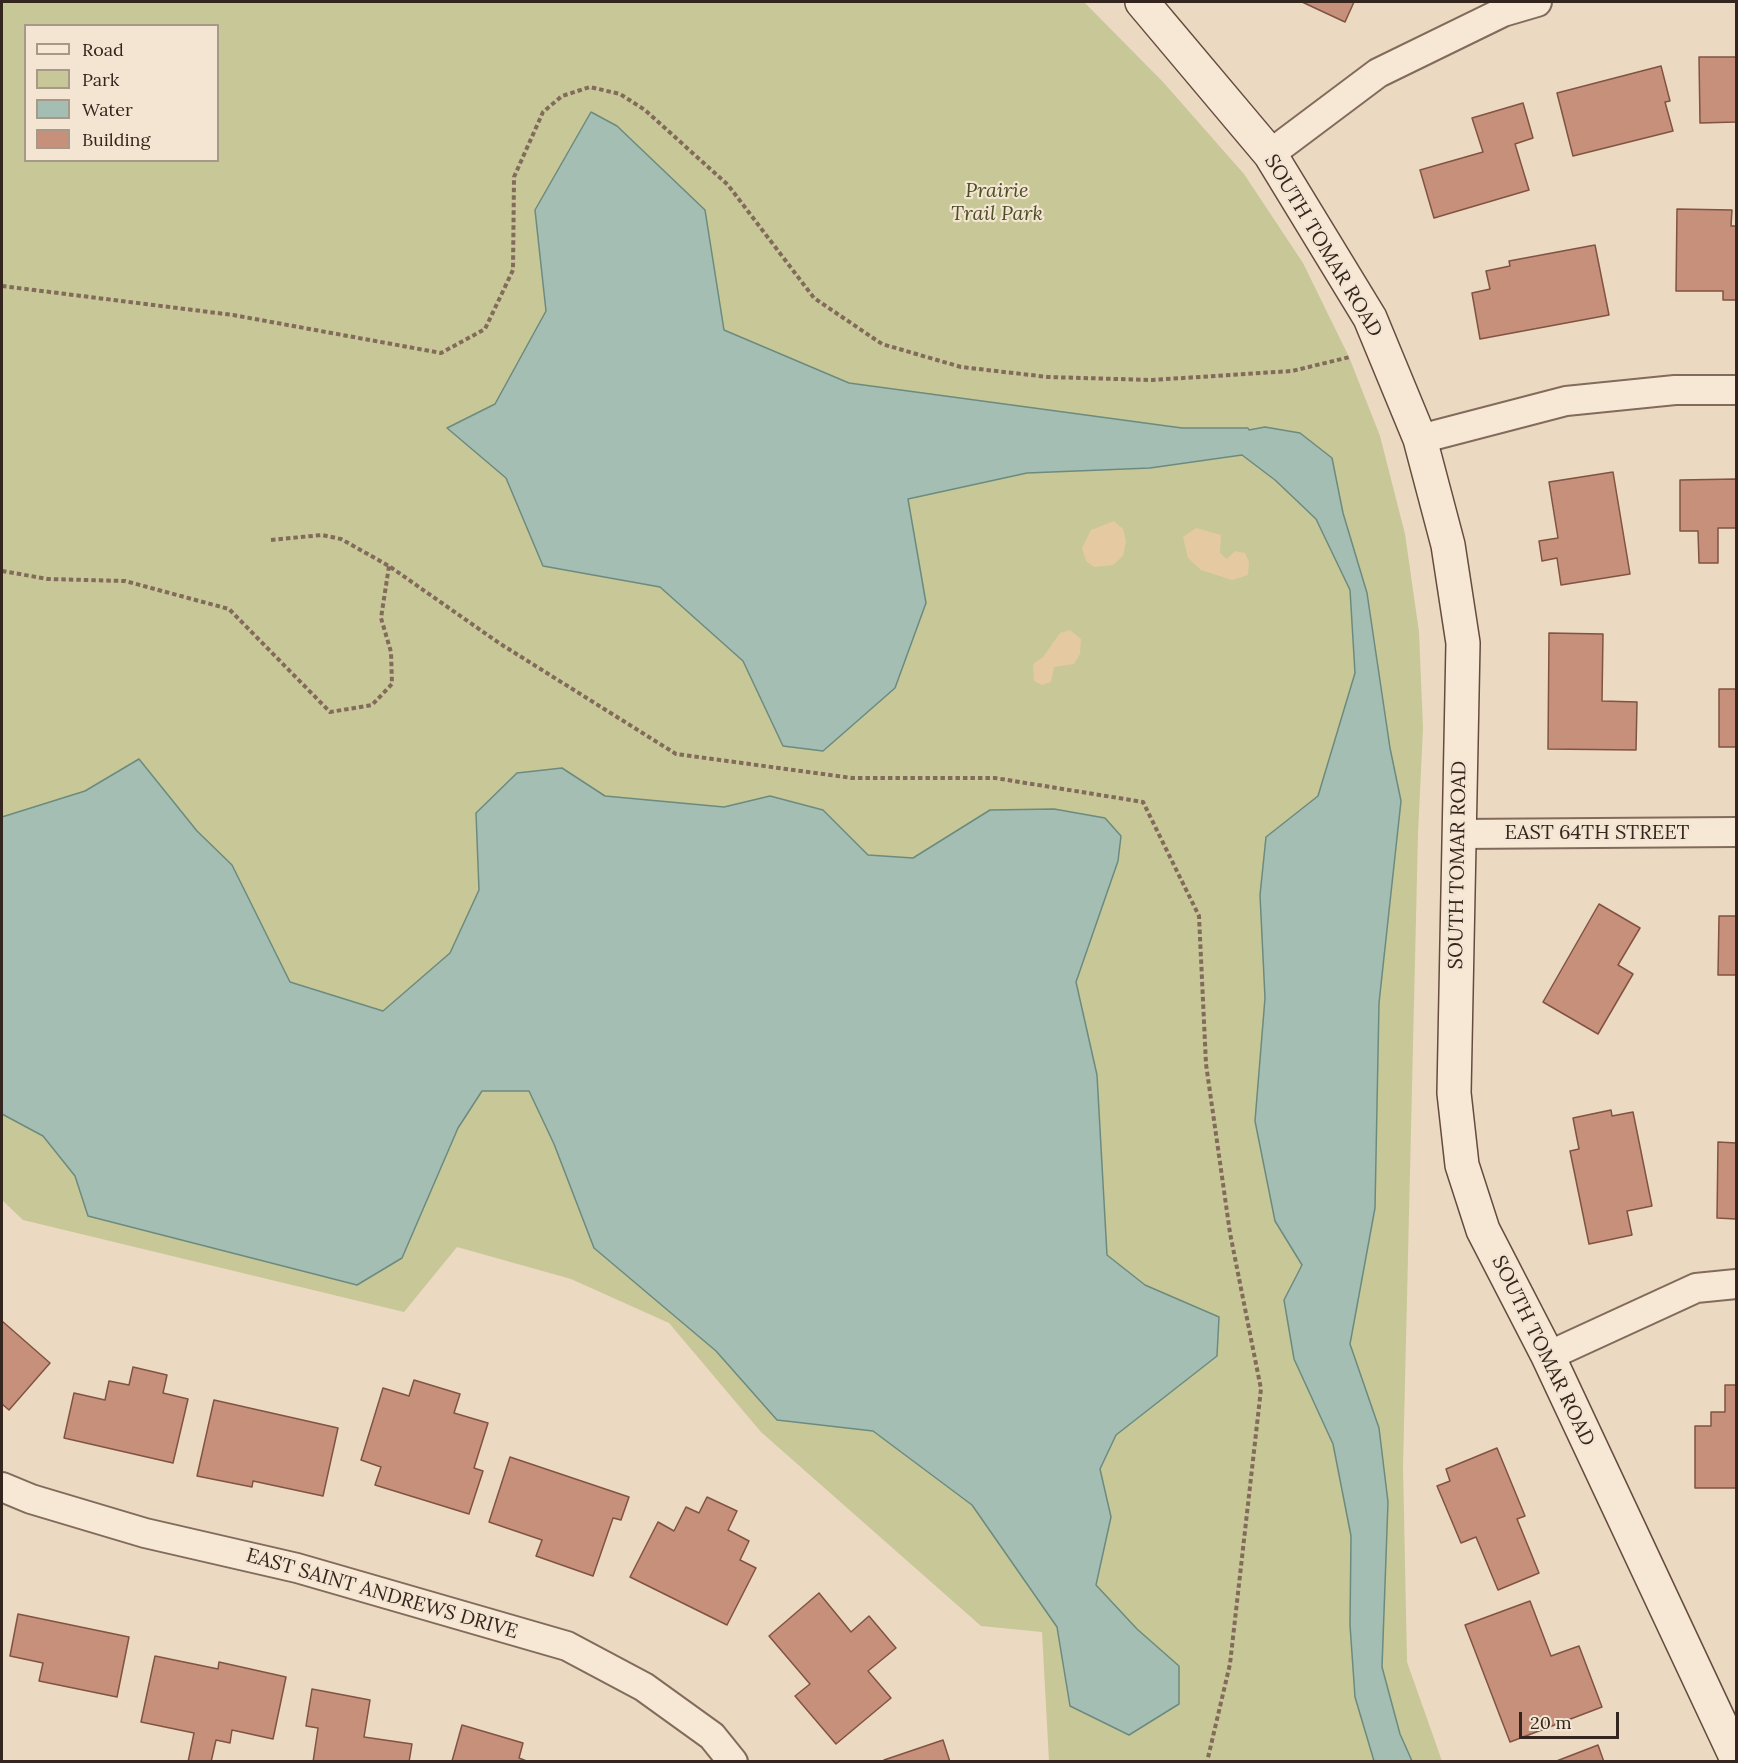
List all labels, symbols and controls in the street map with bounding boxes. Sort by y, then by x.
legend [24,24,219,162]
text: Road [82,38,124,61]
text: Park [82,68,119,91]
text: Water [82,98,133,121]
text: Building [82,128,150,151]
street label: SOUTH TOMAR ROAD [1259,150,1387,342]
park label: Prairie Trail Park [951,179,1043,226]
street label: SOUTH TOMAR ROAD [1444,760,1472,970]
street label: EAST 64TH STREET [1505,821,1689,845]
street label: SOUTH TOMAR ROAD [1486,1252,1600,1450]
street label: EAST SAINT ANDREWS DRIVE [243,1544,521,1644]
scale bar [1522,1700,1622,1738]
text: 20 m [1530,1711,1572,1734]

